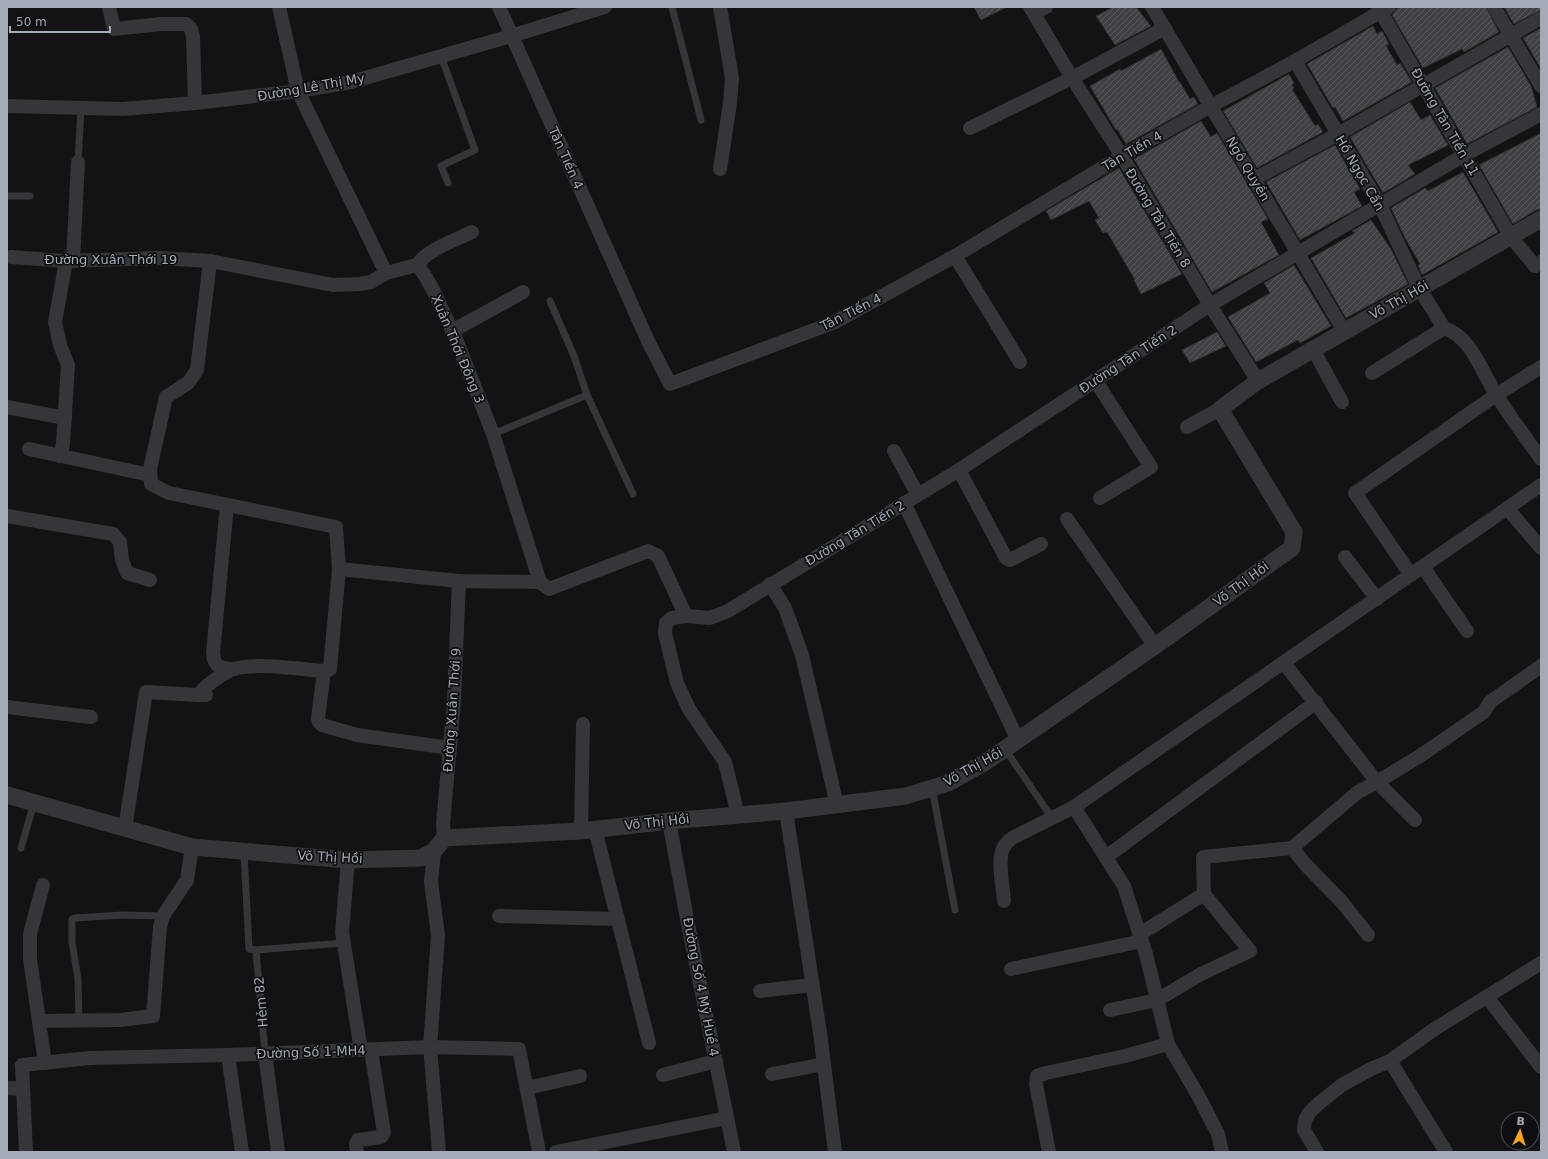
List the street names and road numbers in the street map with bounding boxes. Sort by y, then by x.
street label: Đường Tân Tiến 11 [1408,66,1482,178]
street label: Đường Lê Thị My [256,70,366,104]
street label: Tân Tiến 4 [545,124,586,191]
street label: Tân Tiến 4 [1099,128,1165,175]
street label: Hồ Ngọc Cẩn [1332,133,1388,213]
street label: Ngô Quyền [1223,134,1273,204]
street label: Đường Tân Tiến 8 [1122,166,1194,270]
street label: Đường Xuân Thới 19 [45,252,177,267]
street label: Võ Thị Hồi [1367,278,1431,322]
street label: Tân Tiến 4 [817,290,884,334]
street label: Xuân Thới Đông 3 [428,293,488,405]
street label: Đường Tân Tiến 2 [1076,322,1180,396]
street label: Đường Tân Tiến 2 [803,497,907,569]
street label: Võ Thị Hồi [1210,559,1272,609]
street label: Đường Xuân Thới 9 [440,647,464,773]
street label: Võ Thị Hồi [941,745,1005,789]
street label: Võ Thị Hồi [624,811,690,833]
street label: Võ Thị Hồi [297,848,363,866]
street label: Đường Số 4 Mỹ Huề 4 [680,916,722,1058]
street label: Hẻm 82 [251,976,271,1028]
street label: Đường Số 1-MH4 [256,1043,366,1061]

